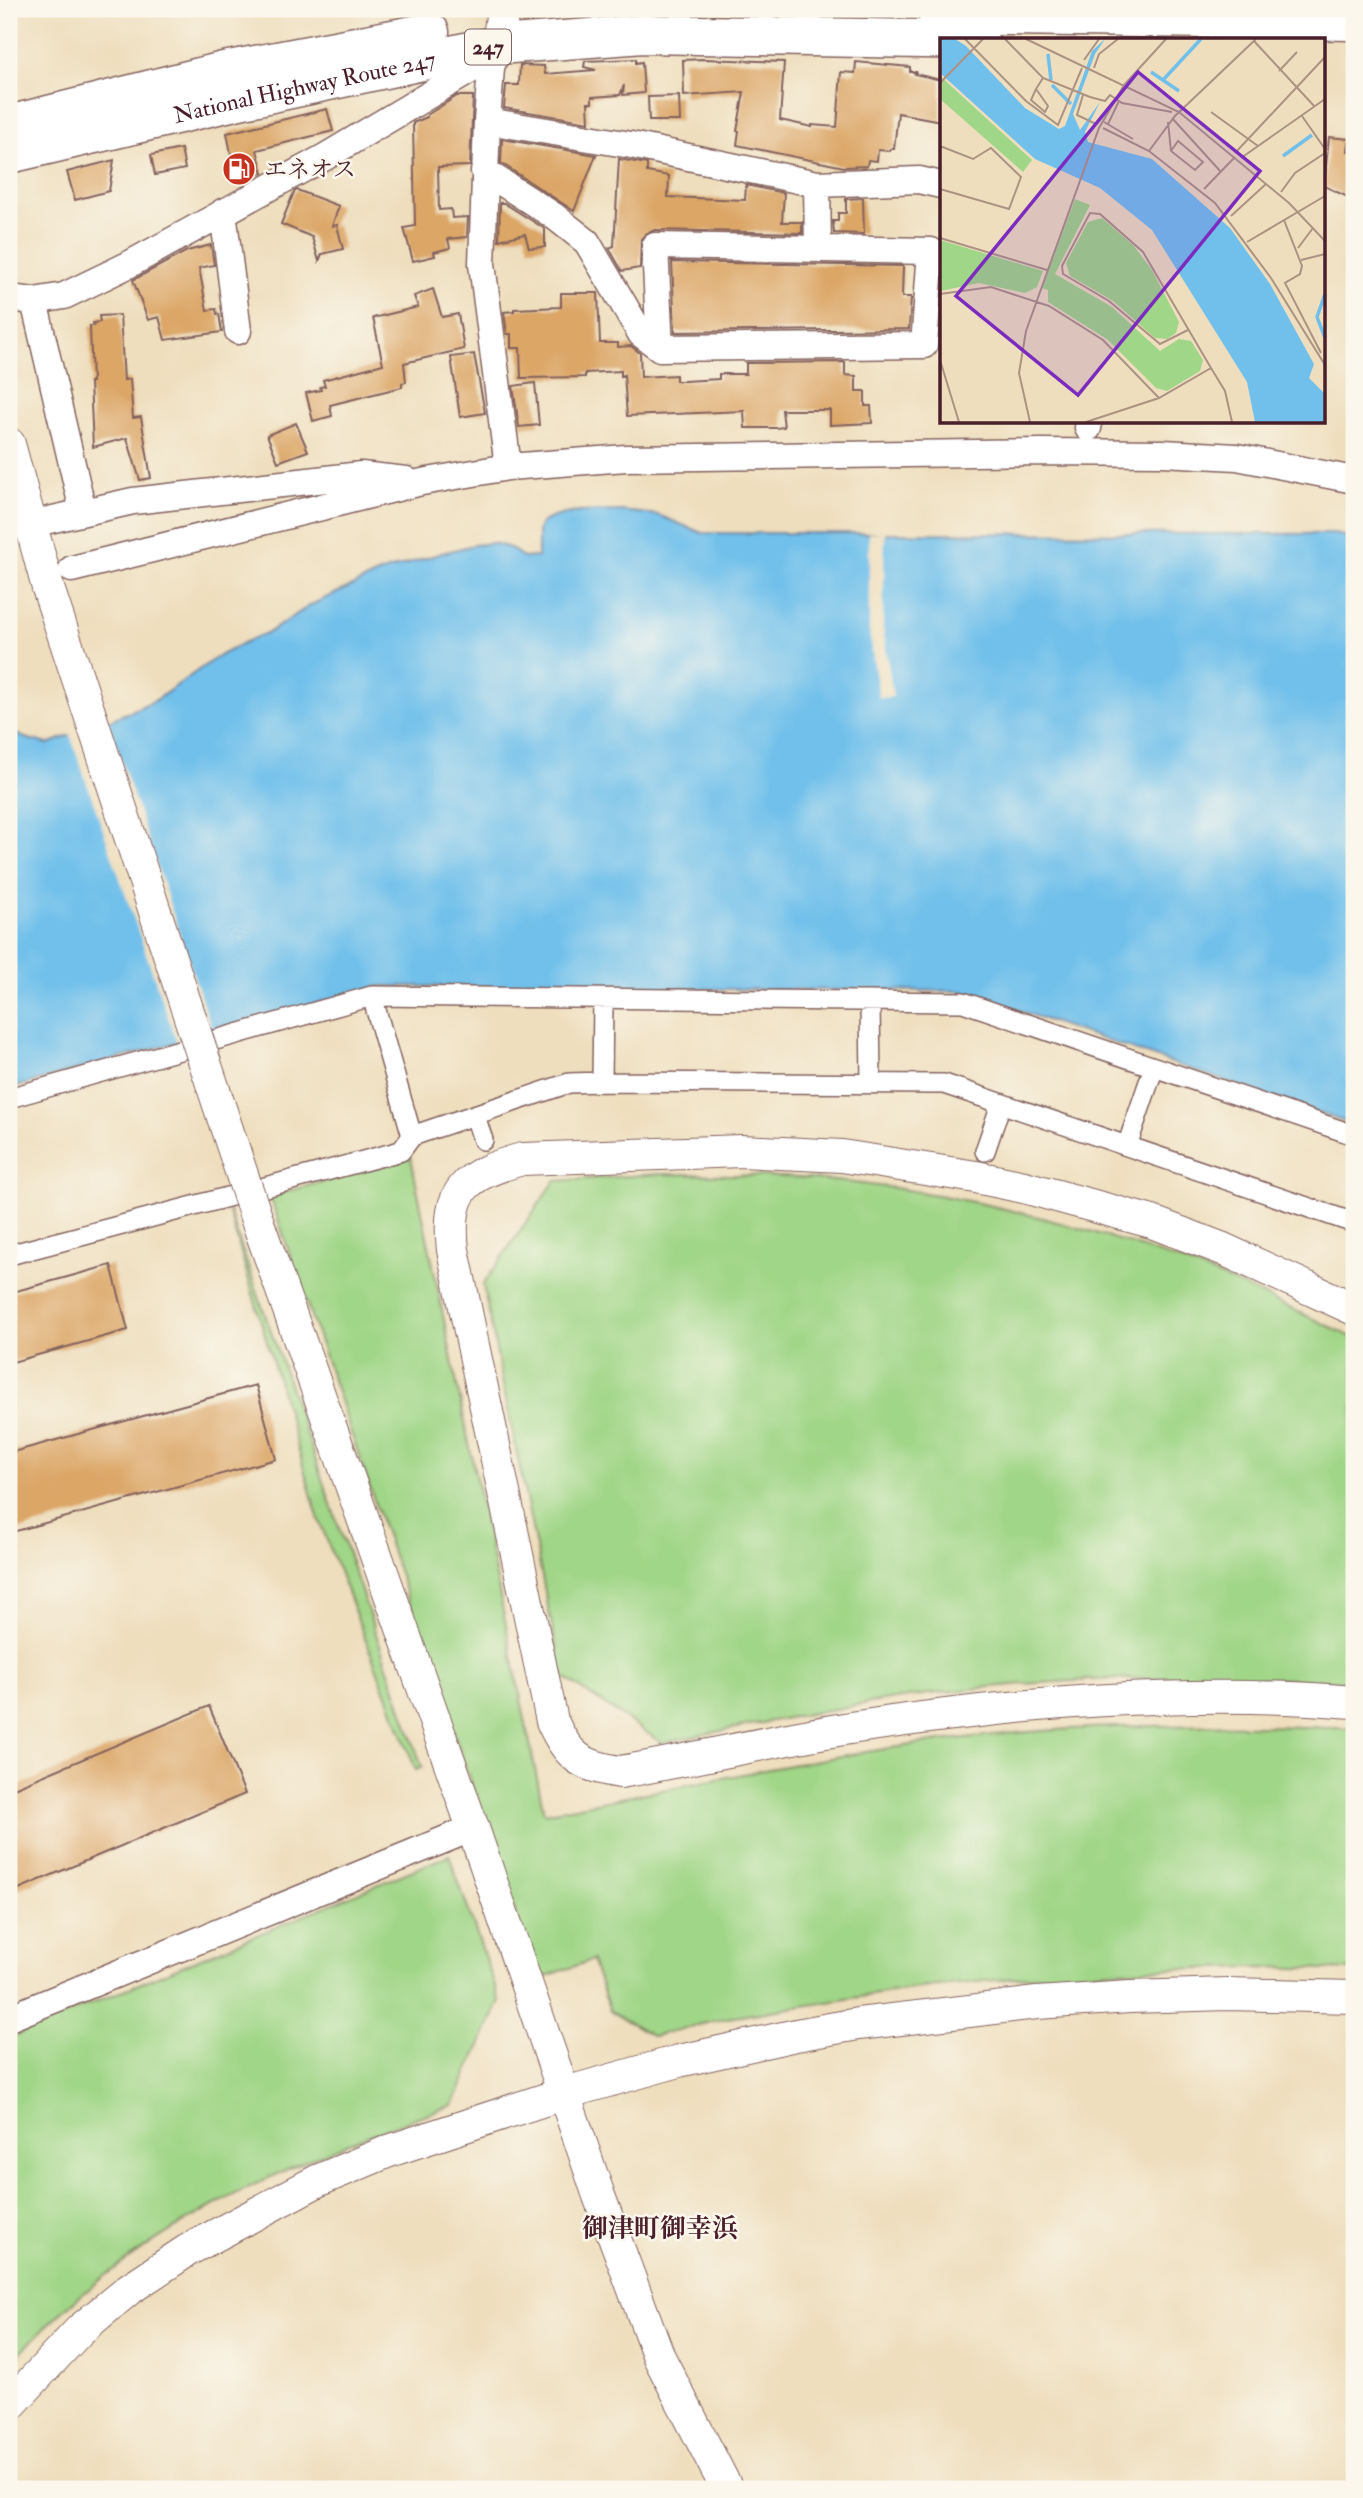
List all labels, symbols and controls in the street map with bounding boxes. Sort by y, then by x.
road number: 247 [465,30,511,64]
inset map [940,38,1324,424]
street label: National Highway Route 247 [170,44,439,129]
fuel station icon: エネオス [220,150,258,188]
place label: エネオス [264,155,356,184]
district label: 御津町御幸浜 [582,2213,738,2245]

